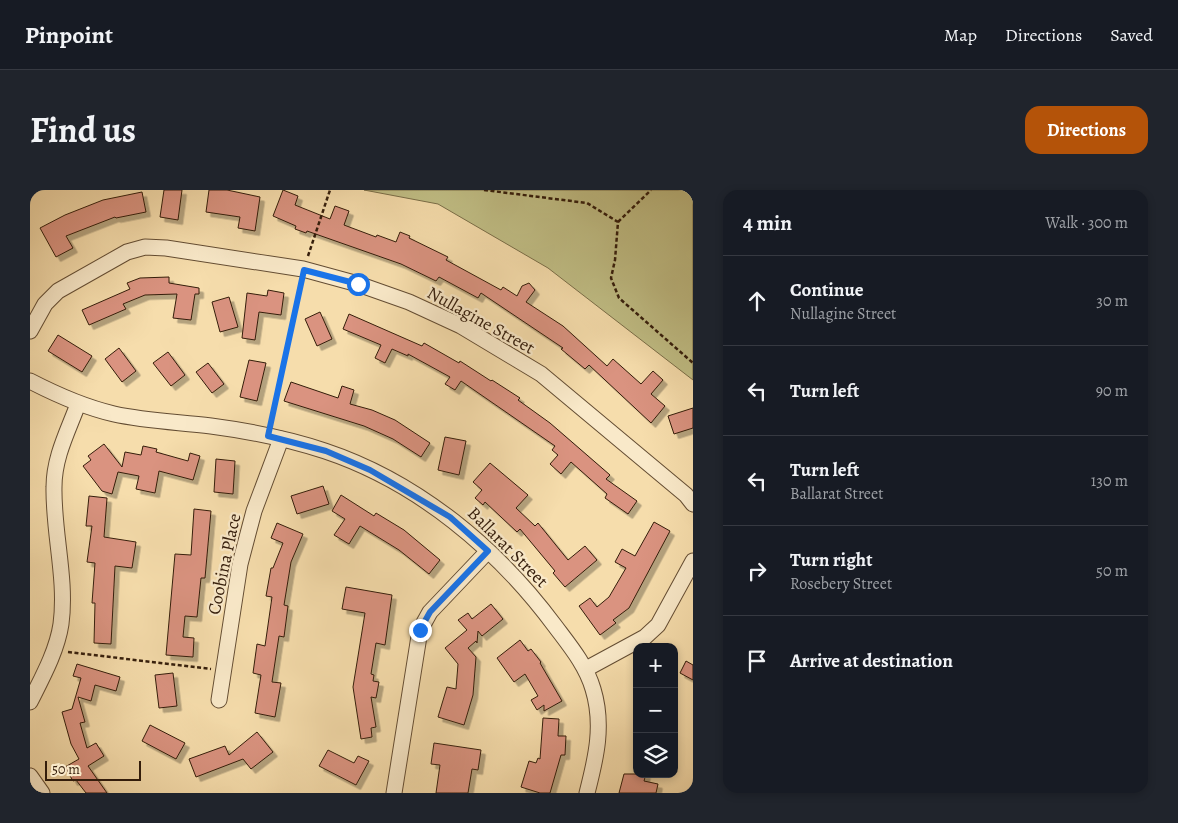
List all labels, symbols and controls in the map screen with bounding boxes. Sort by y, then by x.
text: Pinpoint [25,19,113,51]
text: Map [944,23,977,47]
text: Directions [1005,23,1082,47]
text: Saved [1110,23,1153,47]
text: Find us [30,106,136,154]
button: Directions [1025,106,1148,154]
text: 4 min [743,209,792,237]
text: Walk · 300 m [1045,212,1128,234]
route start [347,273,370,296]
text: Continue [790,277,864,303]
street label: Nullagine Street [423,280,539,360]
icon: ahead [743,287,771,315]
text: 30 m [1096,290,1128,312]
text: Nullagine Street [790,303,896,325]
icon: left [743,377,771,405]
text: Turn left [790,378,859,404]
text: 90 m [1096,380,1128,402]
text: Turn left [790,457,859,483]
icon: left [743,467,771,495]
text: 130 m [1091,470,1128,492]
text: Ballarat Street [790,483,884,505]
street label: Ballarat Street [462,501,554,593]
street label: Coobina Place [202,511,246,617]
text: Turn right [790,547,872,573]
icon: right [743,557,771,585]
text: 50 m [1096,560,1128,582]
text: Rosebery Street [790,573,892,595]
route end [409,619,432,642]
map controls [633,643,678,778]
button: + [633,643,678,688]
icon: arrive [743,647,771,675]
text: Arrive at destination [790,648,953,674]
button: − [633,688,678,733]
button: layers [633,733,678,778]
scale bar [45,758,141,781]
text: 50 m [52,760,80,779]

